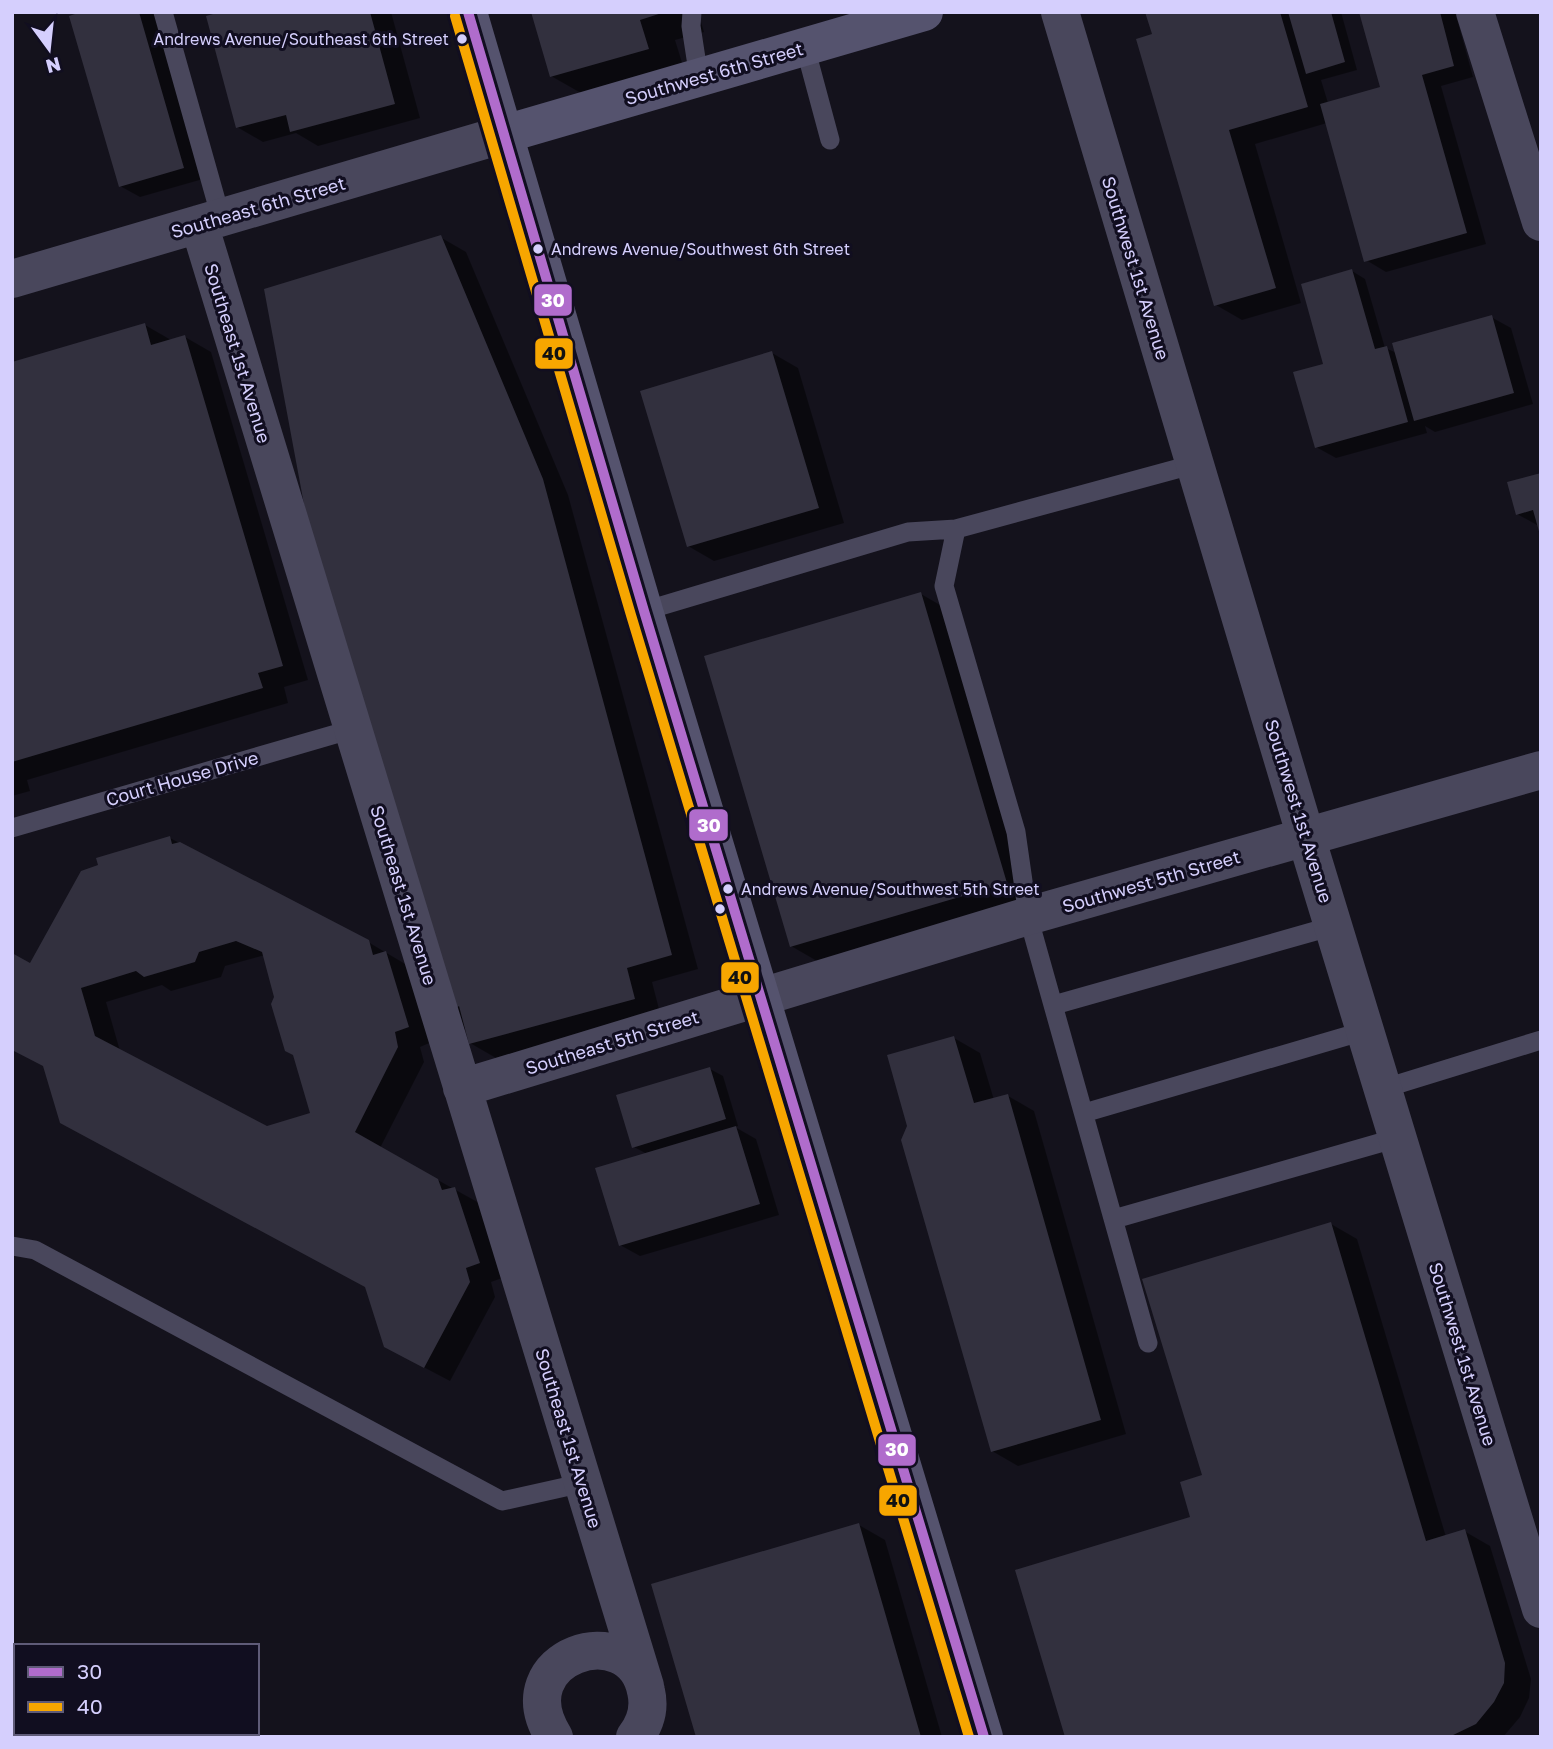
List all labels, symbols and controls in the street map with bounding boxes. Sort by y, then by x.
north arrow [14,14,84,84]
place label: Andrews Avenue/Southeast 6th Street [154,29,449,49]
marker: Andrews Avenue/Southeast 6th Street [455,32,469,46]
street label: Southwest 6th Street [622,37,806,109]
text: N [44,53,63,79]
street label: Southeast 6th Street [168,172,348,242]
street label: Southwest 1st Avenue [1098,174,1174,362]
place label: Andrews Avenue/Southwest 6th Street [551,239,850,259]
marker: Andrews Avenue/Southwest 6th Street [531,242,545,256]
street label: Southeast 1st Avenue [200,260,276,446]
line badge: 30 [533,283,573,317]
text: 30 [541,288,565,311]
line badge: 40 [534,337,574,370]
text: 40 [542,341,566,364]
street label: Southwest 1st Avenue [1261,717,1337,905]
street label: Court House Drive [103,746,261,810]
street label: Southeast 1st Avenue [366,802,442,988]
line badge: 30 [688,808,729,842]
text: 30 [697,813,721,836]
street label: Southwest 5th Street [1060,845,1242,917]
place label: Andrews Avenue/Southwest 5th Street [741,879,1040,899]
marker: Andrews Avenue/Southwest 5th Street [721,882,735,896]
unlabelled marker [713,902,727,916]
line badge: 40 [720,961,760,994]
text: 40 [728,965,752,988]
street label: Southeast 5th Street [523,1005,701,1079]
street label: Southwest 1st Avenue [1425,1260,1501,1448]
street label: Southeast 1st Avenue [531,1345,607,1531]
line badge: 30 [877,1433,917,1467]
text: 30 [885,1437,909,1460]
line badge: 40 [878,1484,918,1517]
text: 40 [886,1488,910,1511]
legend [14,1644,259,1735]
text: 30 [77,1658,102,1684]
text: 40 [77,1693,103,1719]

